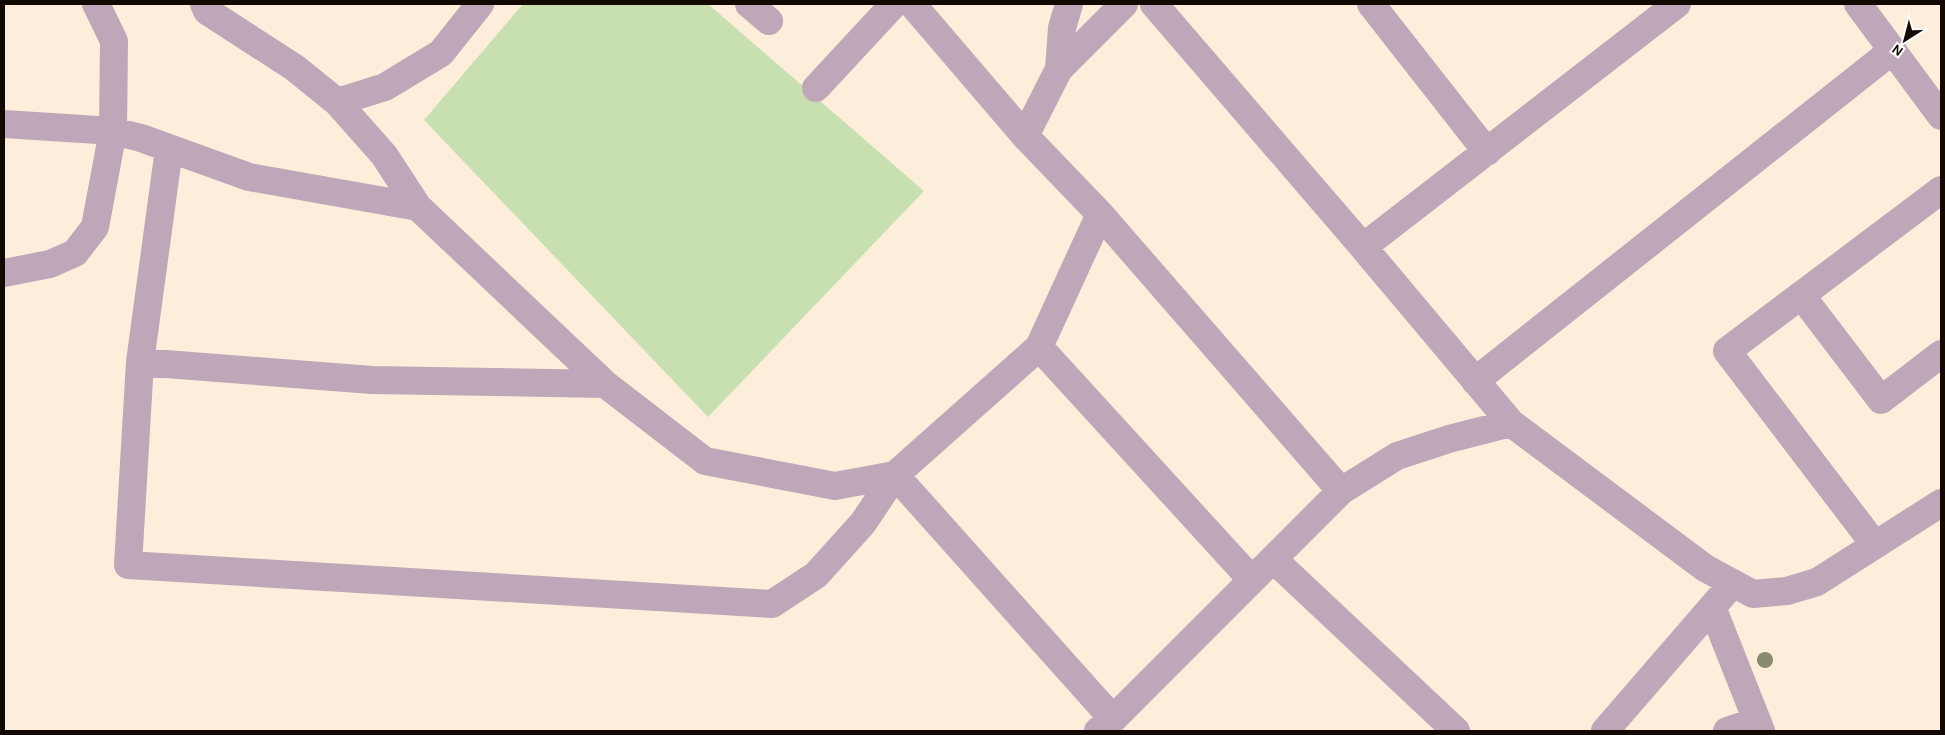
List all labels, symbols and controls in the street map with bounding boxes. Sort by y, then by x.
north arrow [1880,15,1930,65]
text: N [1889,40,1907,60]

